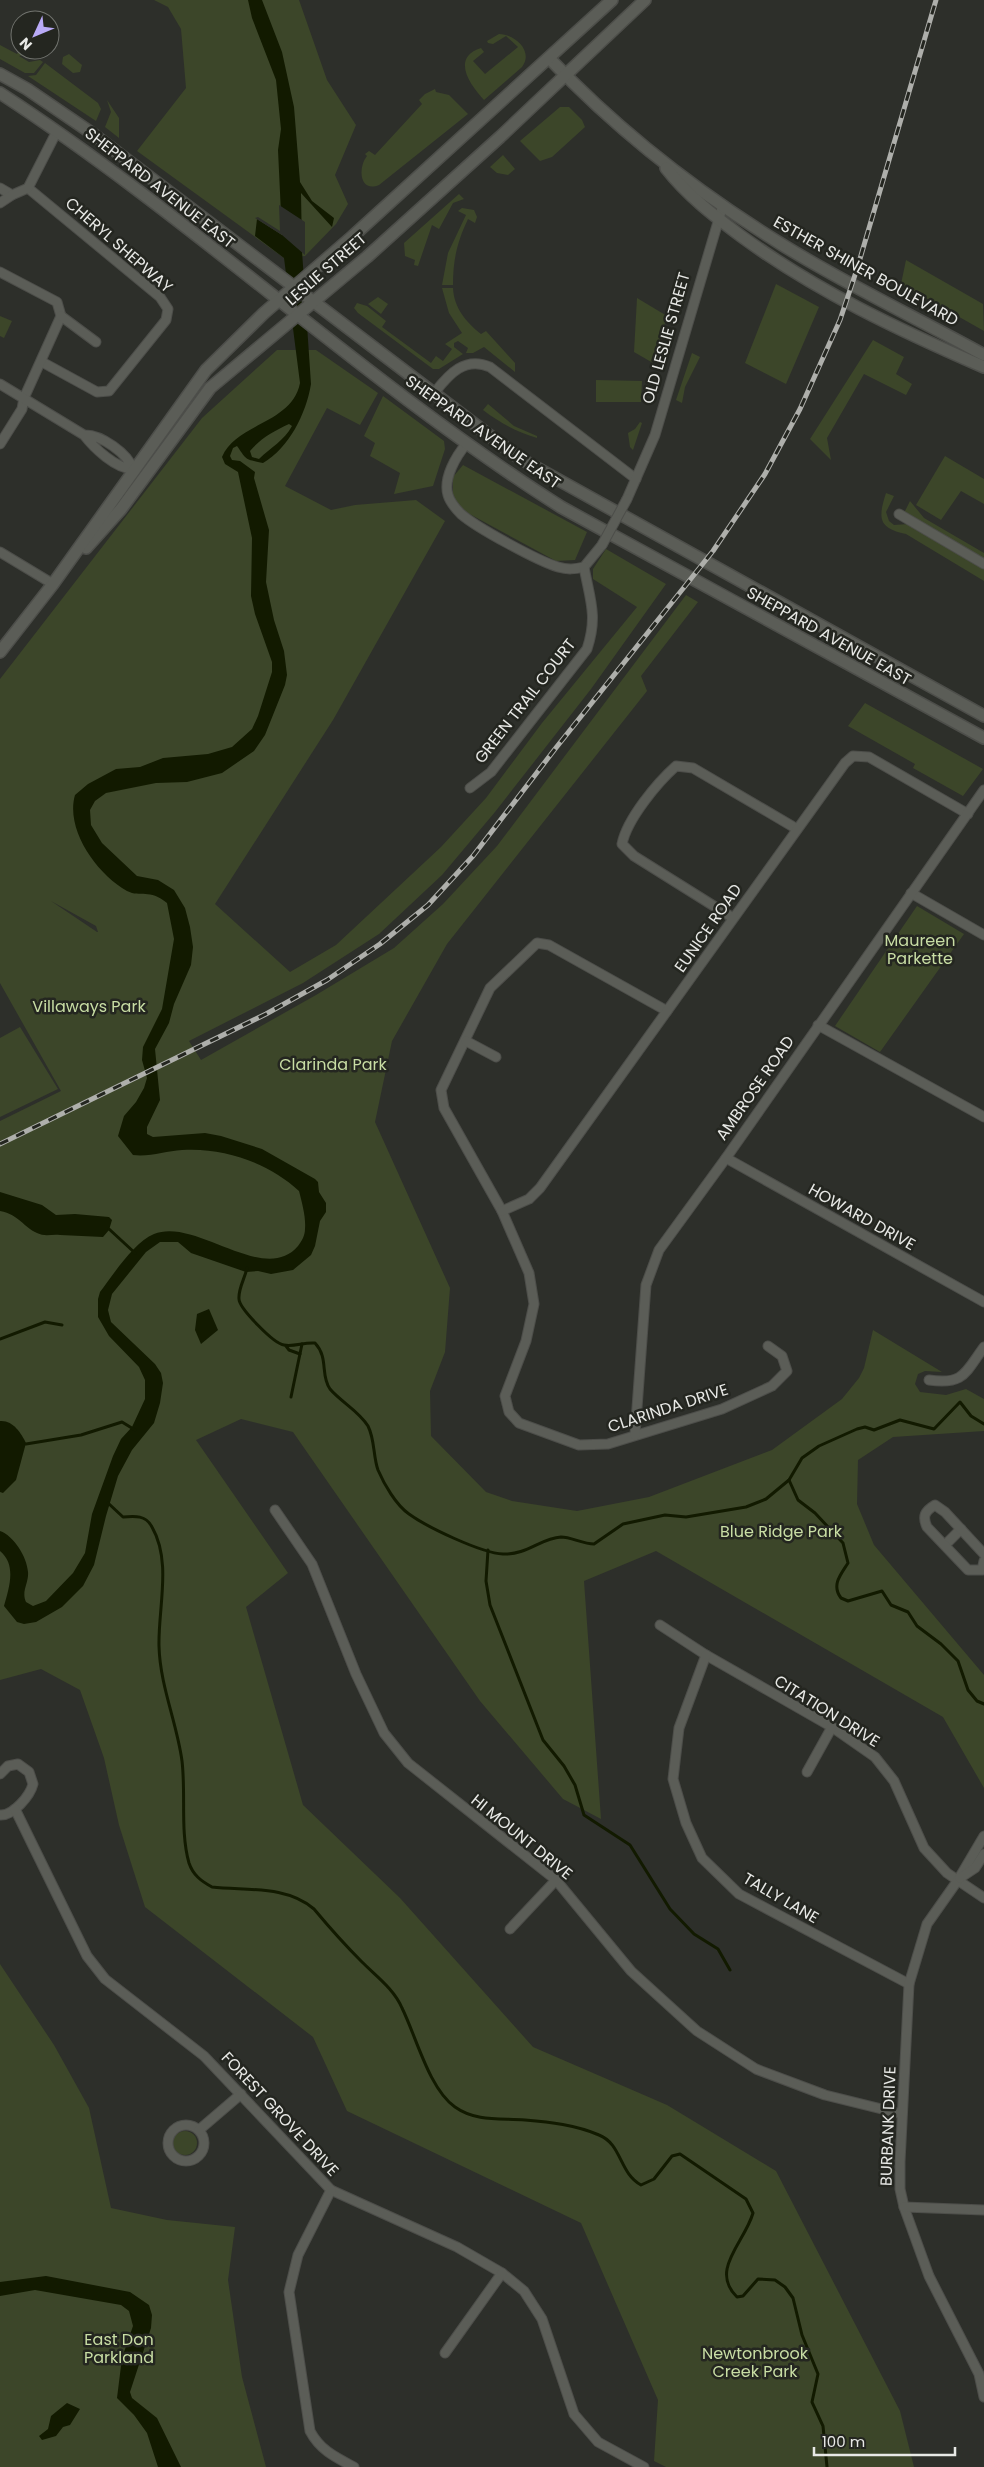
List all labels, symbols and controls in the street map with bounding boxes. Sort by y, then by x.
north arrow [10,10,60,60]
text: N [15,33,36,55]
street label: SHEPPARD AVENUE EAST [80,122,240,254]
street label: CHERYL SHEPWAY [60,192,178,299]
street label: ESTHER SHINER BOULEVARD [769,210,963,332]
street label: LESLIE STREET [280,227,372,311]
street label: OLD LESLIE STREET [636,269,696,406]
street label: SHEPPARD AVENUE EAST [401,370,566,495]
street label: SHEPPARD AVENUE EAST [743,581,916,691]
street label: GREEN TRAIL COURT [469,634,581,768]
street label: EUNICE ROAD [669,879,747,977]
park label: Maureen Parkette [885,929,955,970]
park label: Villaways Park [32,995,146,1018]
street label: AMBROSE ROAD [710,1031,800,1145]
park label: Clarinda Park [279,1053,387,1076]
street label: HOWARD DRIVE [804,1178,920,1256]
street label: CLARINDA DRIVE [605,1378,731,1438]
park label: Blue Ridge Park [720,1520,843,1543]
street label: CITATION DRIVE [770,1669,884,1753]
street label: HI MOUNT DRIVE [466,1789,578,1885]
street label: TALLY LANE [739,1867,823,1929]
street label: FOREST GROVE DRIVE [216,2047,344,2181]
street label: BURBANK DRIVE [874,2066,902,2186]
park label: East Don Parkland [84,2328,154,2369]
park label: Newtonbrook Creek Park [702,2342,809,2383]
scale bar [814,2424,955,2456]
text: 100 m [822,2431,865,2452]

